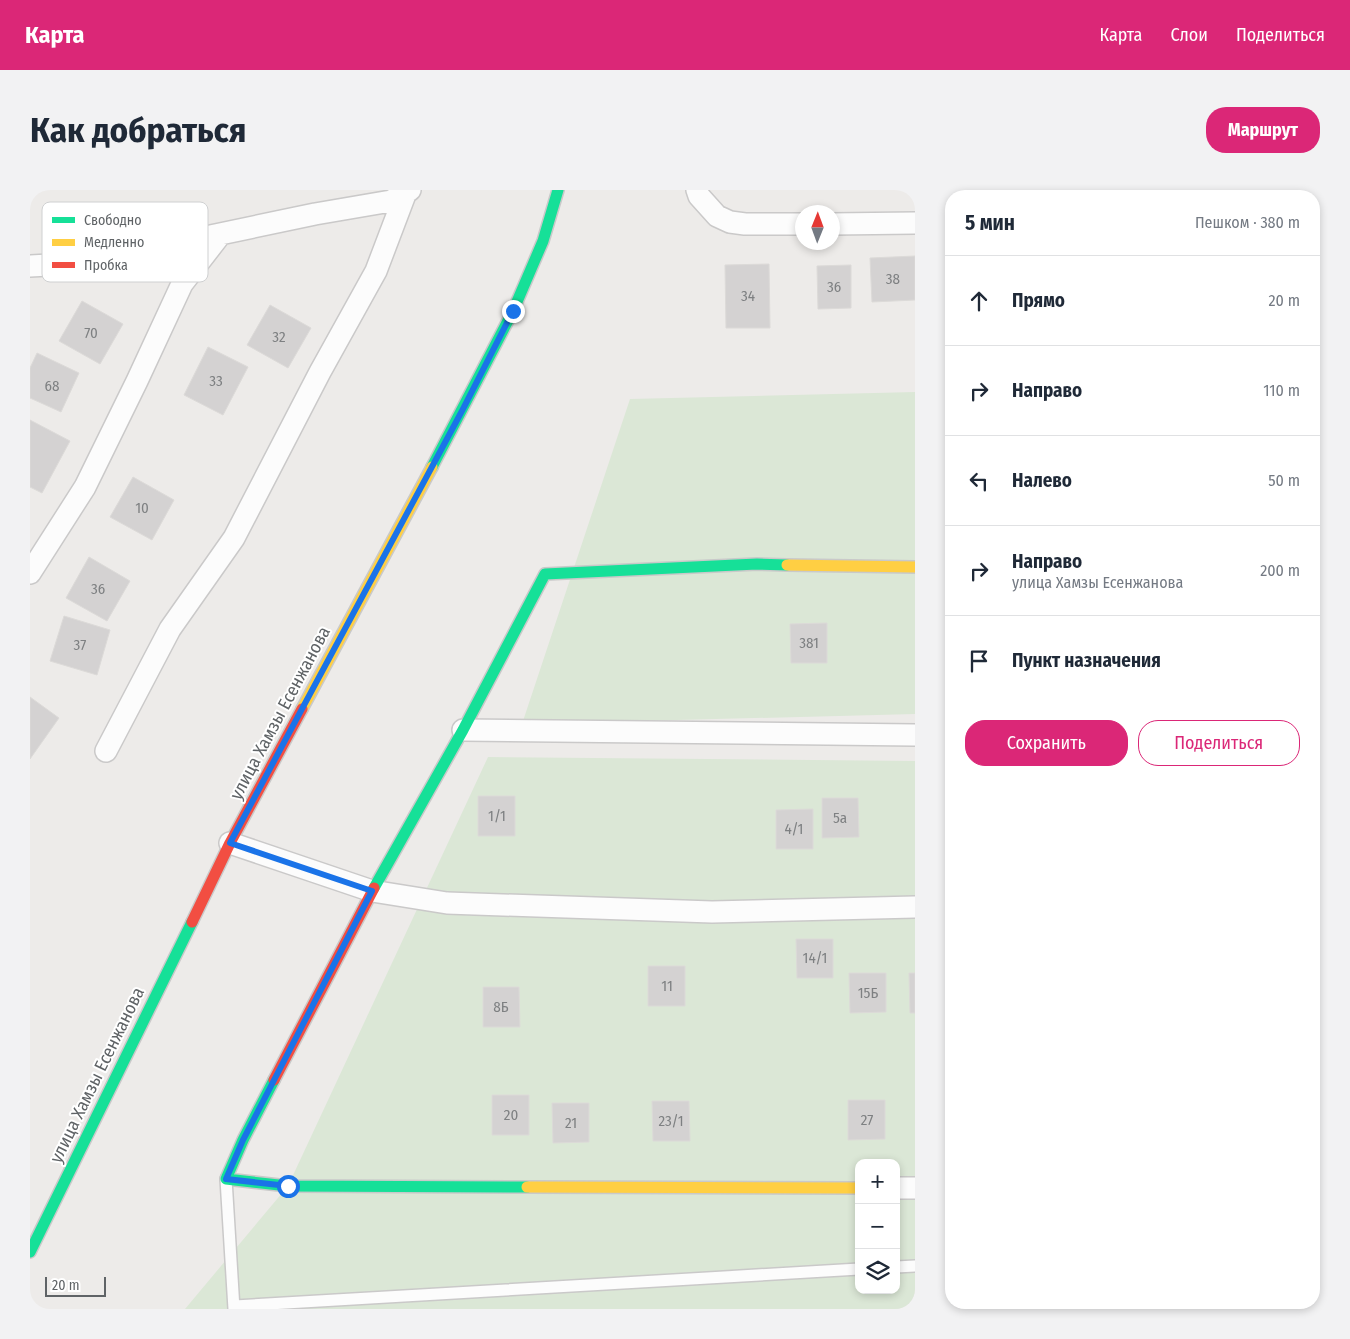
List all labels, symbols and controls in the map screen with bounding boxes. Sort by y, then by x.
text: Карта [25,21,84,49]
text: Карта [1099,24,1142,46]
text: Слои [1170,24,1208,46]
text: Поделиться [1236,24,1325,46]
button: Маршрут [1206,107,1320,153]
text: Как добраться [30,109,247,151]
legend [42,202,208,282]
north arrow [795,205,840,250]
text: 5 мин [965,210,1015,236]
text: Свободно [84,212,142,229]
text: Пешком · 380 m [1195,213,1300,232]
text: Медленно [84,234,144,251]
text: Пробка [84,257,128,274]
house number: 38 [886,270,900,288]
house number: 36 [827,278,841,296]
house number: 34 [741,287,755,305]
icon: ahead [965,287,993,315]
text: Прямо [1012,289,1065,312]
text: 20 m [1269,291,1300,310]
route end [502,300,525,323]
house number: 70 [84,324,98,342]
house number: 32 [272,328,286,346]
house number: 33 [209,372,223,390]
house number: 68 [45,377,59,395]
icon: right [965,377,993,405]
text: Направо [1012,379,1082,402]
text: 110 m [1263,381,1300,400]
icon: left [965,467,993,495]
text: Налево [1012,469,1072,492]
text: 50 m [1268,471,1300,490]
house number: 10 [135,499,149,517]
text: Направо [1012,550,1082,573]
icon: right [965,557,993,585]
text: 200 m [1260,561,1300,580]
text: улица Хамзы Есенжанова [1012,573,1183,592]
house number: 36 [91,580,105,598]
street label: улица Хамзы Есенжанова [225,623,335,803]
house number: 381 [799,634,819,652]
house number: 37 [74,636,86,654]
icon: arrive [965,647,993,675]
text: Пункт назначения [1012,649,1161,672]
button: Сохранить [965,720,1128,766]
button: Поделиться [1138,720,1300,766]
house number: 1/1 [488,807,506,825]
house number: 5а [833,809,847,827]
house number: 4/1 [785,820,803,838]
house number: 14/1 [803,949,827,967]
house number: 11 [661,977,673,995]
street label: улица Хамзы Есенжанова [45,983,149,1166]
house number: 15Б [858,984,878,1002]
house number: 8Б [493,998,509,1016]
house number: 20 [504,1106,518,1124]
house number: 27 [861,1111,873,1129]
house number: 23/1 [658,1112,684,1130]
house number: 21 [565,1114,577,1132]
map controls [855,1159,900,1294]
button: + [855,1159,900,1204]
route start [277,1175,300,1198]
button: − [855,1204,900,1249]
button: layers [855,1249,900,1294]
scale bar [45,1274,106,1297]
text: 20 m [52,1277,80,1294]

